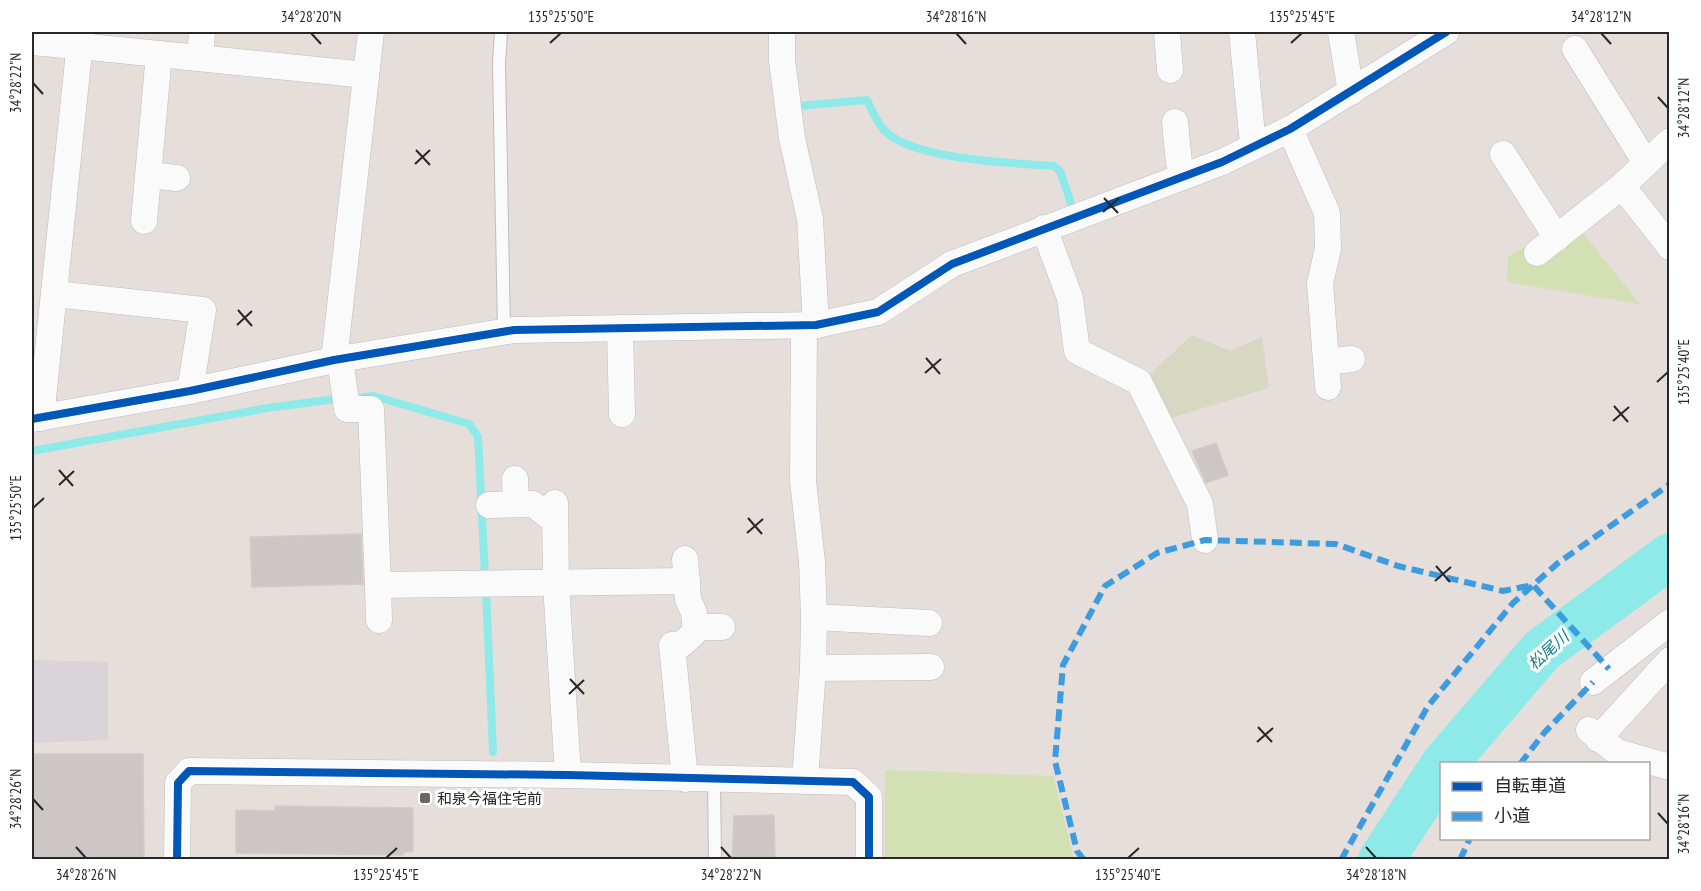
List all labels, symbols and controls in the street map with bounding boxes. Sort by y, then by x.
text: 34°28'20"N [281,7,341,26]
text: 135°25'50"E [528,7,594,26]
text: 34°28'16"N [926,7,986,26]
text: 135°25'45"E [1269,7,1335,26]
text: 34°28'12"N [1571,7,1631,26]
text: 34°28'22"N [6,53,25,113]
text: 34°28'12"N [1674,78,1693,138]
text: 135°25'40"E [1674,339,1693,405]
text: 135°25'50"E [6,475,25,541]
water label: 松尾川 [1523,625,1574,673]
legend [1440,762,1650,840]
text: 34°28'26"N [6,769,25,829]
text: 自転車道 [1494,774,1566,797]
place label: 和泉今福住宅前 [437,789,542,808]
marker: 和泉今福住宅前 [418,791,432,805]
text: 34°28'16"N [1674,794,1693,854]
text: 小道 [1494,804,1530,827]
text: 34°28'26"N [56,865,116,884]
text: 135°25'45"E [353,865,419,884]
text: 34°28'22"N [701,865,761,884]
text: 135°25'40"E [1095,865,1161,884]
text: 34°28'18"N [1346,865,1406,884]

